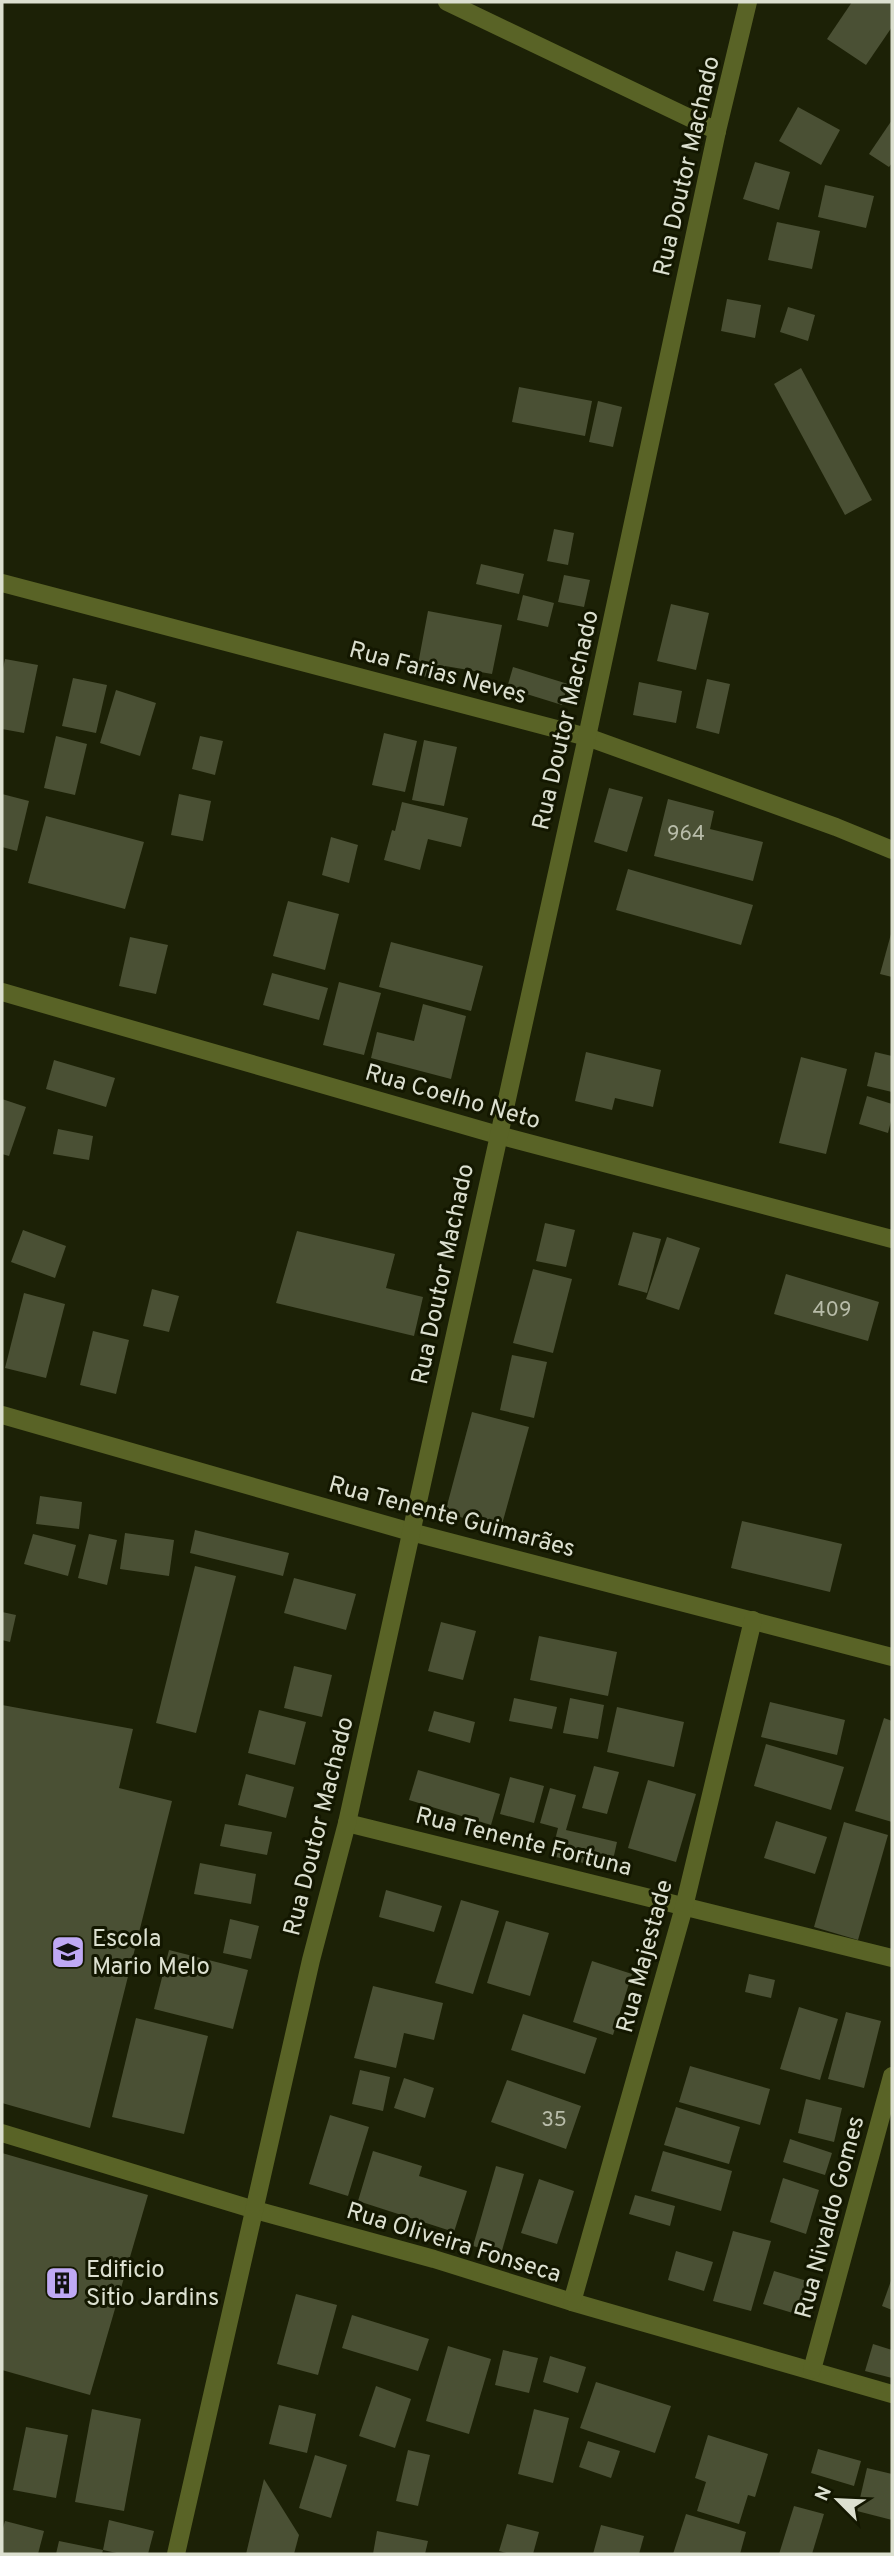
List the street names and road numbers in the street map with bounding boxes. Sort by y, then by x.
street label: Rua Doutor Machado [648,54,728,279]
street label: Rua Doutor Machado [527,608,607,833]
street label: Rua Farias Neves [345,636,529,712]
street label: Rua Coelho Neto [361,1059,544,1137]
street label: Rua Doutor Machado [406,1161,482,1387]
street label: Rua Tenente Guimarães [325,1471,578,1565]
street label: Rua Doutor Machado [278,1714,362,1939]
street label: Rua Tenente Fortuna [412,1802,635,1884]
street label: Rua Majestade [611,1877,681,2036]
street label: Rua Nivaldo Gomes [789,2113,872,2322]
street label: Rua Oliveira Fonseca [342,2197,564,2291]

